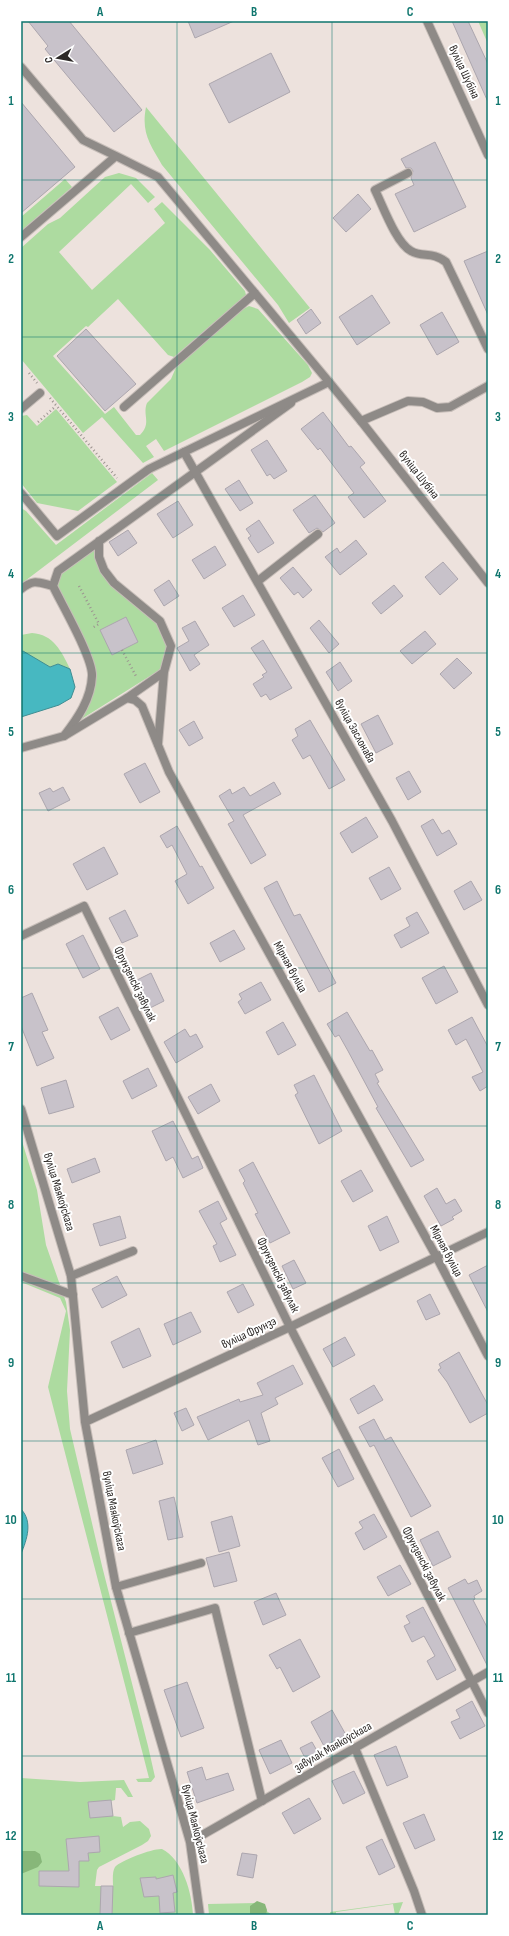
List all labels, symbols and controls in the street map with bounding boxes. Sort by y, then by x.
text: A [96,4,104,20]
text: B [251,4,257,20]
text: C [407,4,414,20]
north arrow [38,38,78,78]
street label: вуліца Шубіна [445,43,483,101]
text: С [42,55,56,64]
text: 1 [8,93,14,109]
text: 1 [495,93,501,109]
text: 2 [8,251,14,267]
text: 2 [495,251,501,267]
text: 3 [8,409,14,425]
text: 3 [495,409,501,425]
street label: вуліца Шубіна [395,448,443,502]
text: 4 [8,566,14,582]
text: 4 [495,566,501,582]
street label: вуліца Заслонава [331,696,379,766]
text: 5 [8,724,14,740]
text: 5 [495,724,501,740]
text: 6 [8,882,14,898]
text: 6 [495,882,501,898]
street label: Мірная вуліца [270,939,310,996]
street label: Фрунзенскі завулак [110,944,160,1024]
text: 7 [8,1039,14,1055]
text: 7 [495,1039,501,1055]
street label: вуліца Маякоўскага [40,1151,78,1233]
text: 8 [8,1197,14,1213]
text: 8 [495,1197,501,1213]
street label: Мірная вуліца [426,1223,466,1280]
street label: Фрунзенскі завулак [253,1235,303,1315]
street label: вуліца Фрунзэ [219,1314,279,1352]
text: 9 [8,1355,14,1371]
text: 9 [495,1355,501,1371]
street label: вуліца Маякоўскага [99,1470,129,1552]
text: 10 [5,1512,17,1528]
text: 10 [492,1512,504,1528]
street label: Фрунзенскі завулак [399,1524,449,1604]
text: 11 [6,1670,16,1686]
text: 11 [493,1670,503,1686]
street label: завулак Маякоўскага [292,1719,375,1775]
street label: вуліца Маякоўскага [178,1783,212,1865]
text: 12 [6,1828,17,1844]
text: 12 [493,1828,504,1844]
text: A [96,1918,104,1934]
text: B [251,1918,257,1934]
text: C [407,1918,414,1934]

